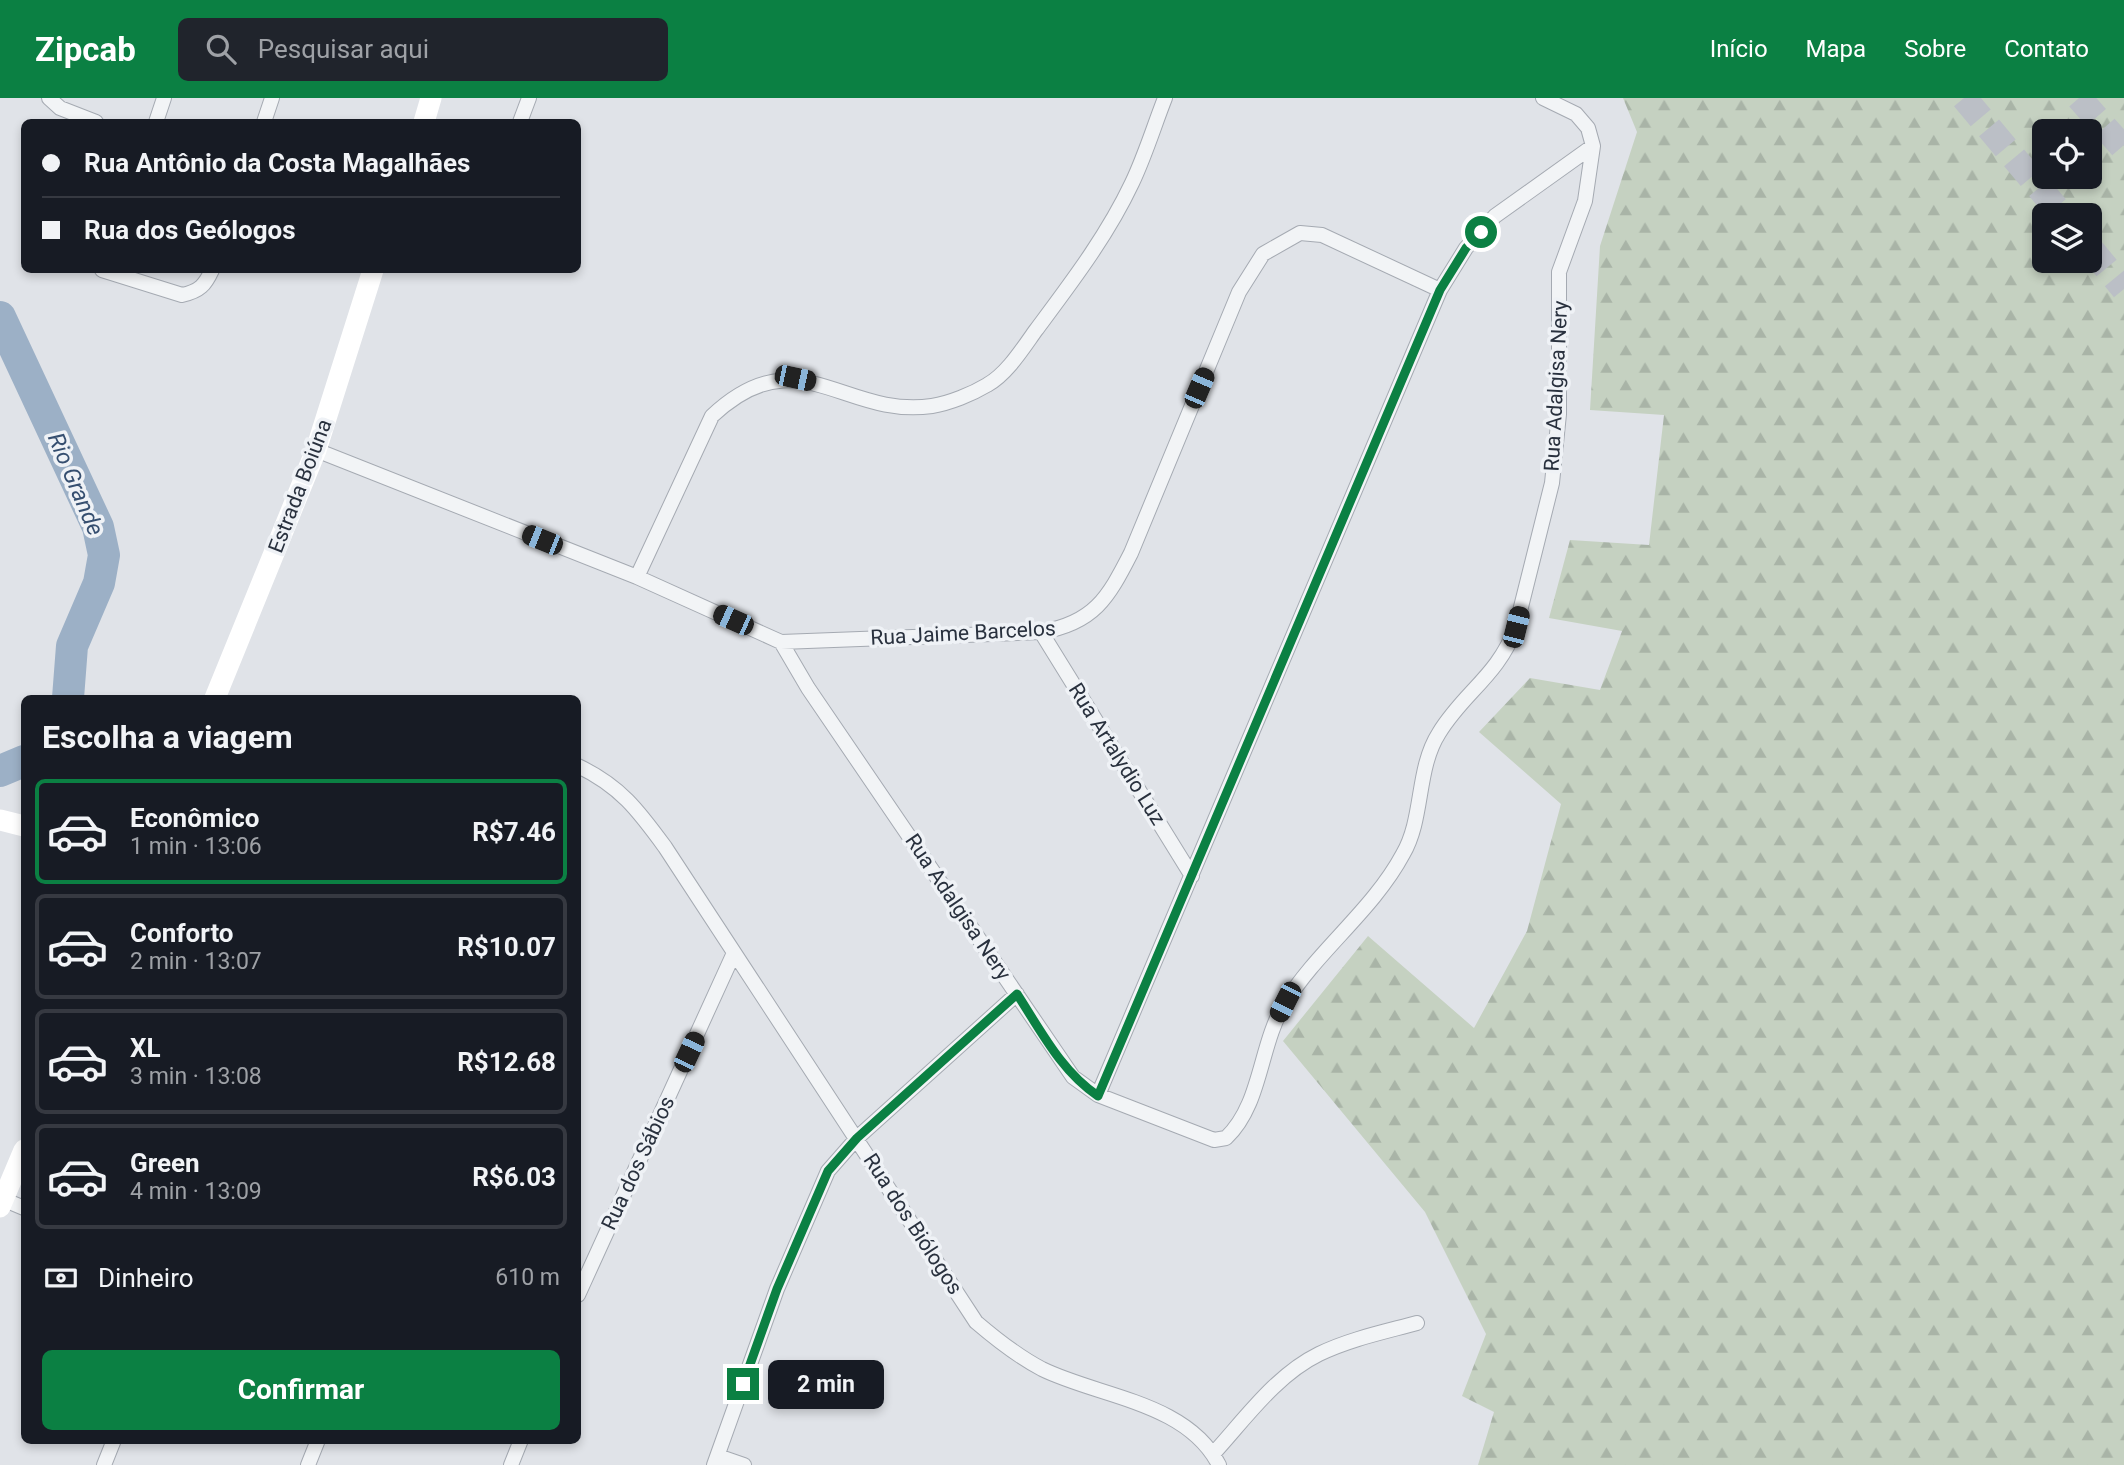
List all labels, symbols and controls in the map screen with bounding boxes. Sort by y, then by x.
search box [178,18,668,81]
text: Zipcab [35,30,136,69]
icon: search [202,30,240,68]
text: Pesquisar aqui [258,34,429,64]
text: Início [1710,35,1768,63]
text: Mapa [1806,35,1866,63]
text: Sobre [1904,35,1966,63]
text: Contato [2004,35,2089,63]
map controls [2032,119,2102,273]
button: locate [2032,119,2102,189]
text: Rua Antônio da Costa Magalhães [84,148,470,178]
button: layers [2032,203,2102,273]
text: Rua dos Geólogos [84,215,296,245]
route start [1465,216,1497,248]
street label: Rua Adalgisa Nery [1540,300,1572,472]
car [773,363,818,393]
car [1182,365,1217,411]
street label: Estrada Boiúna [264,416,336,556]
water label: Rio Grande [42,429,109,540]
car [519,522,566,558]
car [710,602,757,638]
car [1501,604,1532,650]
street label: Rua Jaime Barcelos [870,616,1056,650]
street label: Rua Artalydio Luz [1064,679,1170,829]
text: Escolha a viagem [42,718,293,756]
icon: car [46,800,109,863]
text: Econômico [130,803,259,833]
text: R$7.46 [472,817,556,847]
street label: Rua Adalgisa Nery [900,829,1016,985]
text: 1 min · 13:06 [130,833,262,860]
icon: car [46,915,109,978]
text: Conforto [130,918,234,948]
text: R$10.07 [457,932,556,962]
text: 2 min · 13:07 [130,948,262,975]
car [1267,979,1304,1025]
car [671,1029,708,1075]
icon: car [46,1030,109,1093]
text: XL [130,1033,161,1063]
text: R$12.68 [457,1047,556,1077]
text: 3 min · 13:08 [130,1063,262,1090]
street label: Rua dos Sábios [597,1092,679,1234]
icon: car [46,1145,109,1208]
text: Green [130,1148,200,1178]
street label: Rua dos Biólogos [859,1149,967,1299]
text: R$6.03 [472,1162,556,1192]
text: 4 min · 13:09 [130,1178,262,1205]
icon: cash [42,1259,80,1297]
text: Dinheiro [98,1263,194,1293]
text: 610 m [495,1264,560,1291]
button: Confirmar [42,1350,560,1430]
callout: 2 min [768,1360,883,1408]
route end [727,1368,759,1400]
text: 2 min [797,1371,855,1398]

